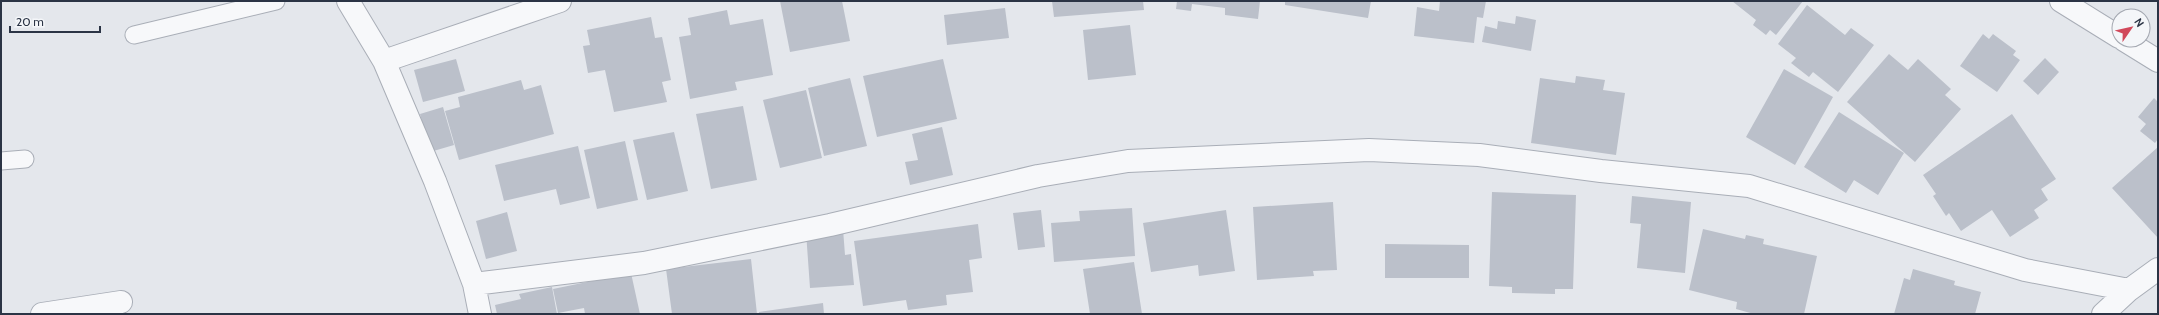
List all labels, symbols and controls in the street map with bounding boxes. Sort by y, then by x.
scale bar [10,8,100,34]
north arrow [2111,8,2151,48]
text: 20 m [16,14,44,29]
text: N [2131,15,2147,30]

